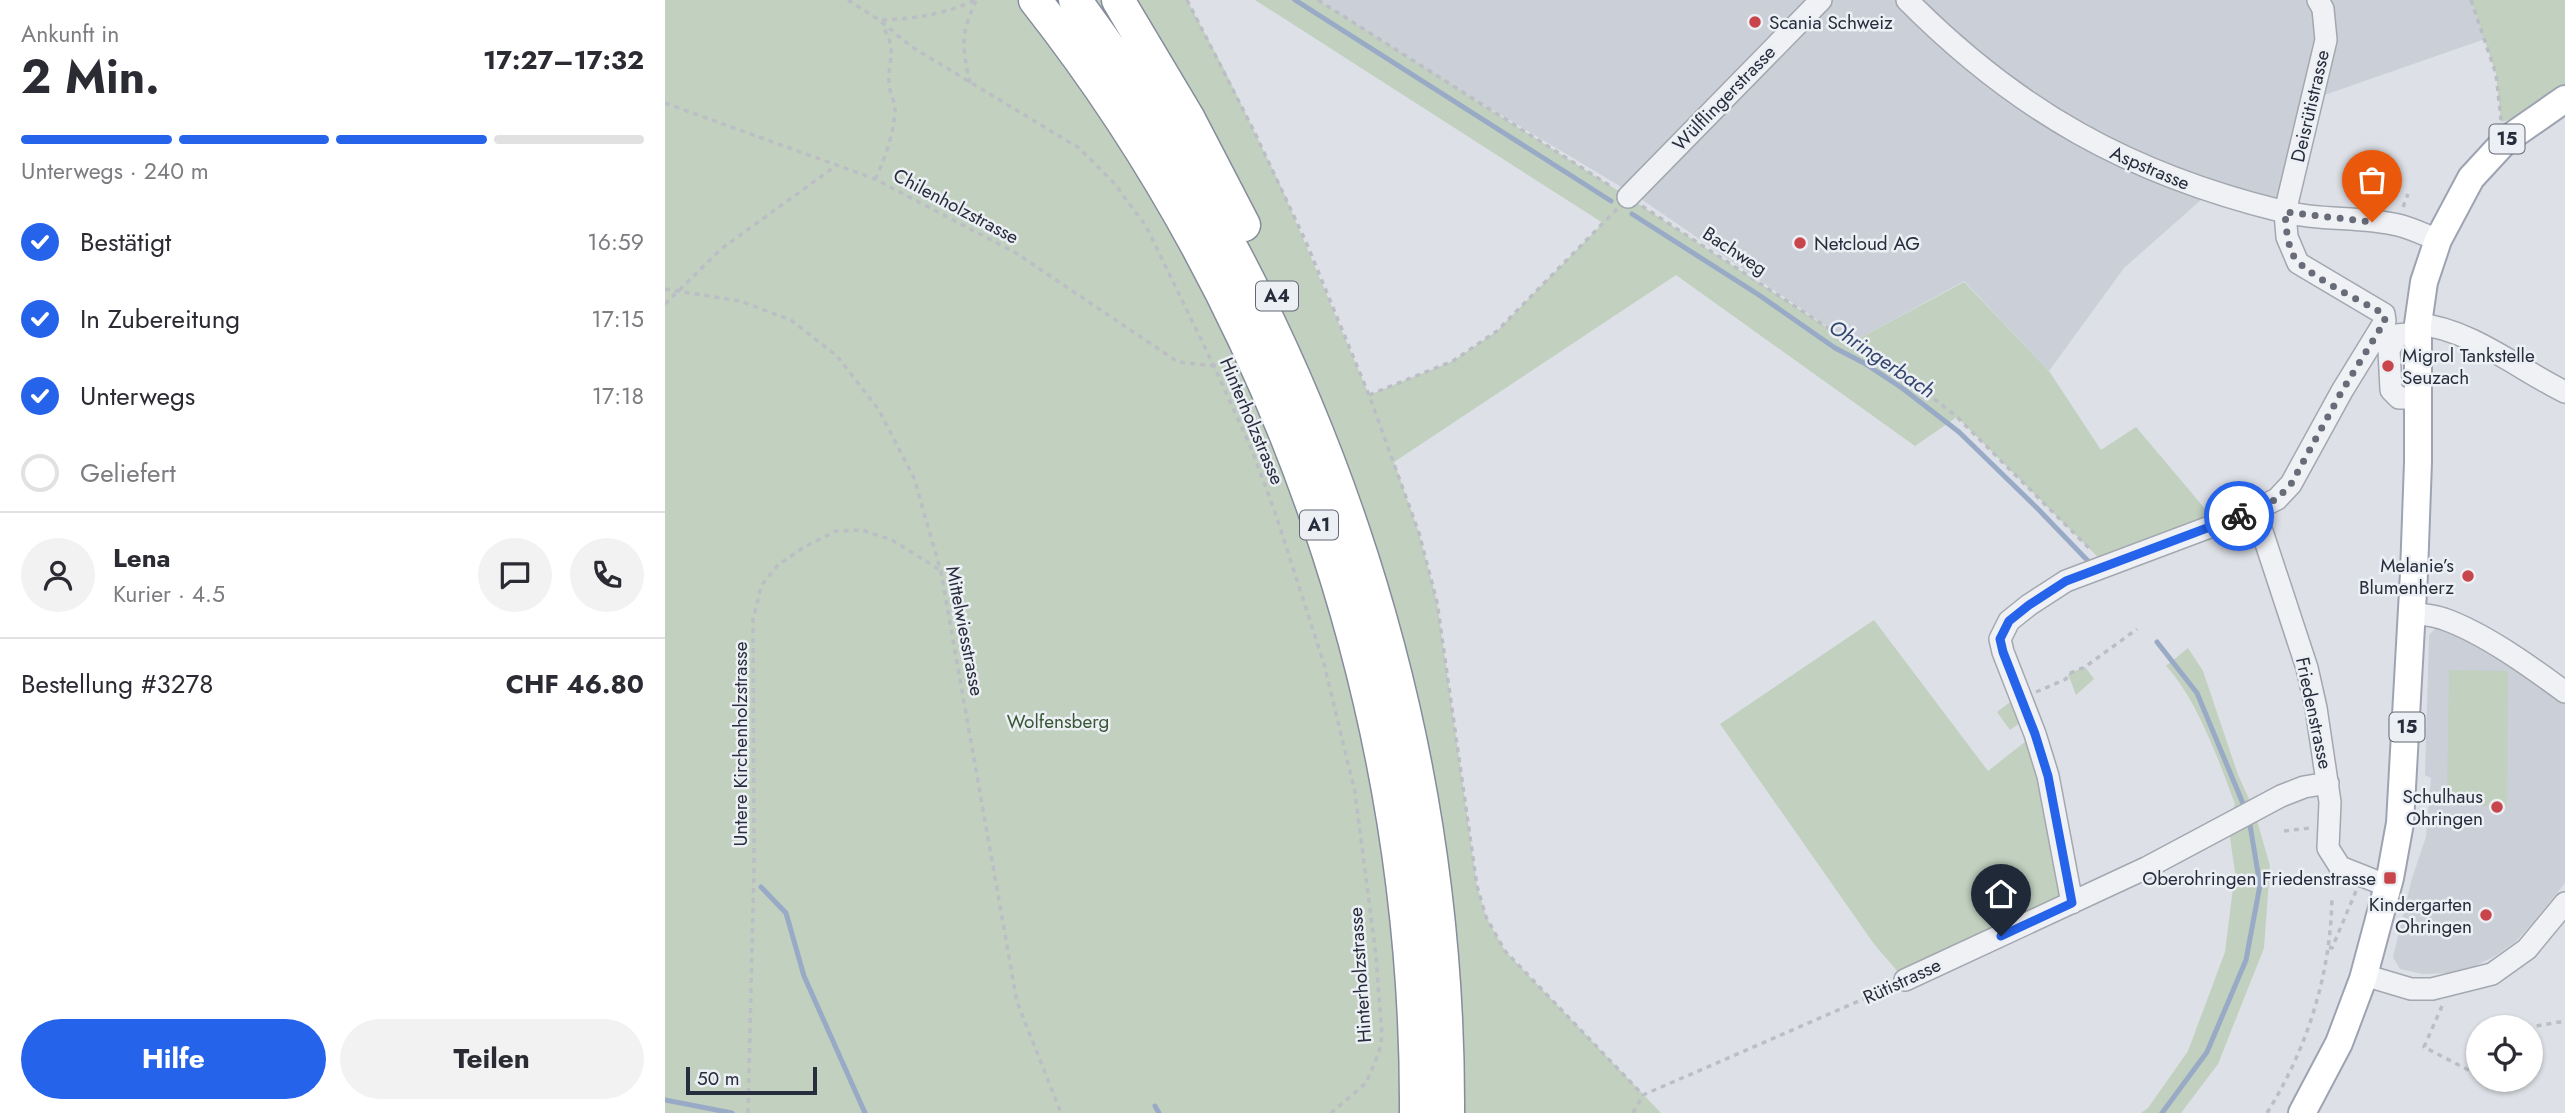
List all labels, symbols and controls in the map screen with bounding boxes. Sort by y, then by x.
place label: Scania Schweiz [1769,9,1893,36]
marker: Scania Schweiz [1747,14,1763,30]
text: Ankunft in [21,17,119,51]
street label: Wülflingerstrasse [1666,39,1782,157]
text: 17:27–17:32 [483,41,644,79]
text: 2 Min. [21,44,160,110]
street label: Deisrütistrasse [2284,47,2336,165]
road number: 15 [2490,124,2525,154]
street label: Aspstrasse [2106,139,2194,197]
pin [2342,150,2402,222]
text: Unterwegs · 240 m [21,154,209,188]
icon: bag [2353,161,2391,199]
street label: Chilenholzstrasse [889,162,1024,251]
street label: Bachweg [1697,220,1773,282]
icon: check [21,223,59,261]
text: Bestätigt [80,223,171,261]
text: 16:59 [587,225,644,259]
place label: Netcloud AG [1814,230,1920,257]
marker: Netcloud AG [1792,235,1808,251]
road number: A4 [1256,282,1298,310]
icon: check [21,300,59,338]
text: In Zubereitung [80,300,240,338]
text: 17:15 [591,302,644,336]
water label: Ohringerbach [1823,312,1941,406]
place label: Migrol Tankstelle Seuzach [2402,342,2535,391]
street label: Hinterholzstrasse [1213,353,1291,489]
marker: Migrol Tankstelle Seuzach [2380,358,2396,374]
icon: check [21,377,59,415]
text: Unterwegs [80,377,195,415]
text: 17:18 [592,379,644,413]
text: Geliefert [80,454,176,492]
courier [2204,481,2274,551]
icon: bike [2220,497,2258,535]
road number: A1 [1300,510,1338,540]
button: person [21,538,95,612]
button: chat [478,538,552,612]
button: phone [570,538,644,612]
text: Lena [113,539,171,577]
place label: Melanie’s Blumenherz [2359,552,2454,601]
street label: Mittelwiesstrasse [939,564,991,699]
marker: Melanie’s Blumenherz [2460,568,2476,584]
text: Kurier · 4.5 [113,577,225,611]
street label: Untere Kirchenholzstrasse [727,641,754,847]
street label: Friedenstrasse [2289,654,2339,772]
text: Bestellung #3278 [21,665,213,703]
text: CHF 46.80 [506,665,644,703]
park label: Wolfensberg [1007,708,1109,735]
road number: 15 [2389,712,2425,742]
place label: Schulhaus Ohringen [2402,783,2483,832]
marker: Schulhaus Ohringen [2489,799,2505,815]
pin [1971,864,2031,936]
place label: Oberohringen Friedenstrasse [2142,865,2376,892]
marker: Oberohringen Friedenstrasse [2382,870,2398,886]
icon: home [1982,875,2020,913]
place label: Kindergarten Ohringen [2369,891,2472,940]
street label: Hinterholzstrasse [1342,906,1378,1044]
marker: Kindergarten Ohringen [2478,907,2494,923]
street label: Rütistrasse [1859,951,1946,1011]
map controls [2466,1015,2543,1092]
button: locate [2466,1015,2543,1092]
button: Hilfe [21,1019,326,1099]
button: Teilen [340,1019,644,1099]
scale bar [686,1064,817,1096]
text: 50 m [697,1065,740,1092]

